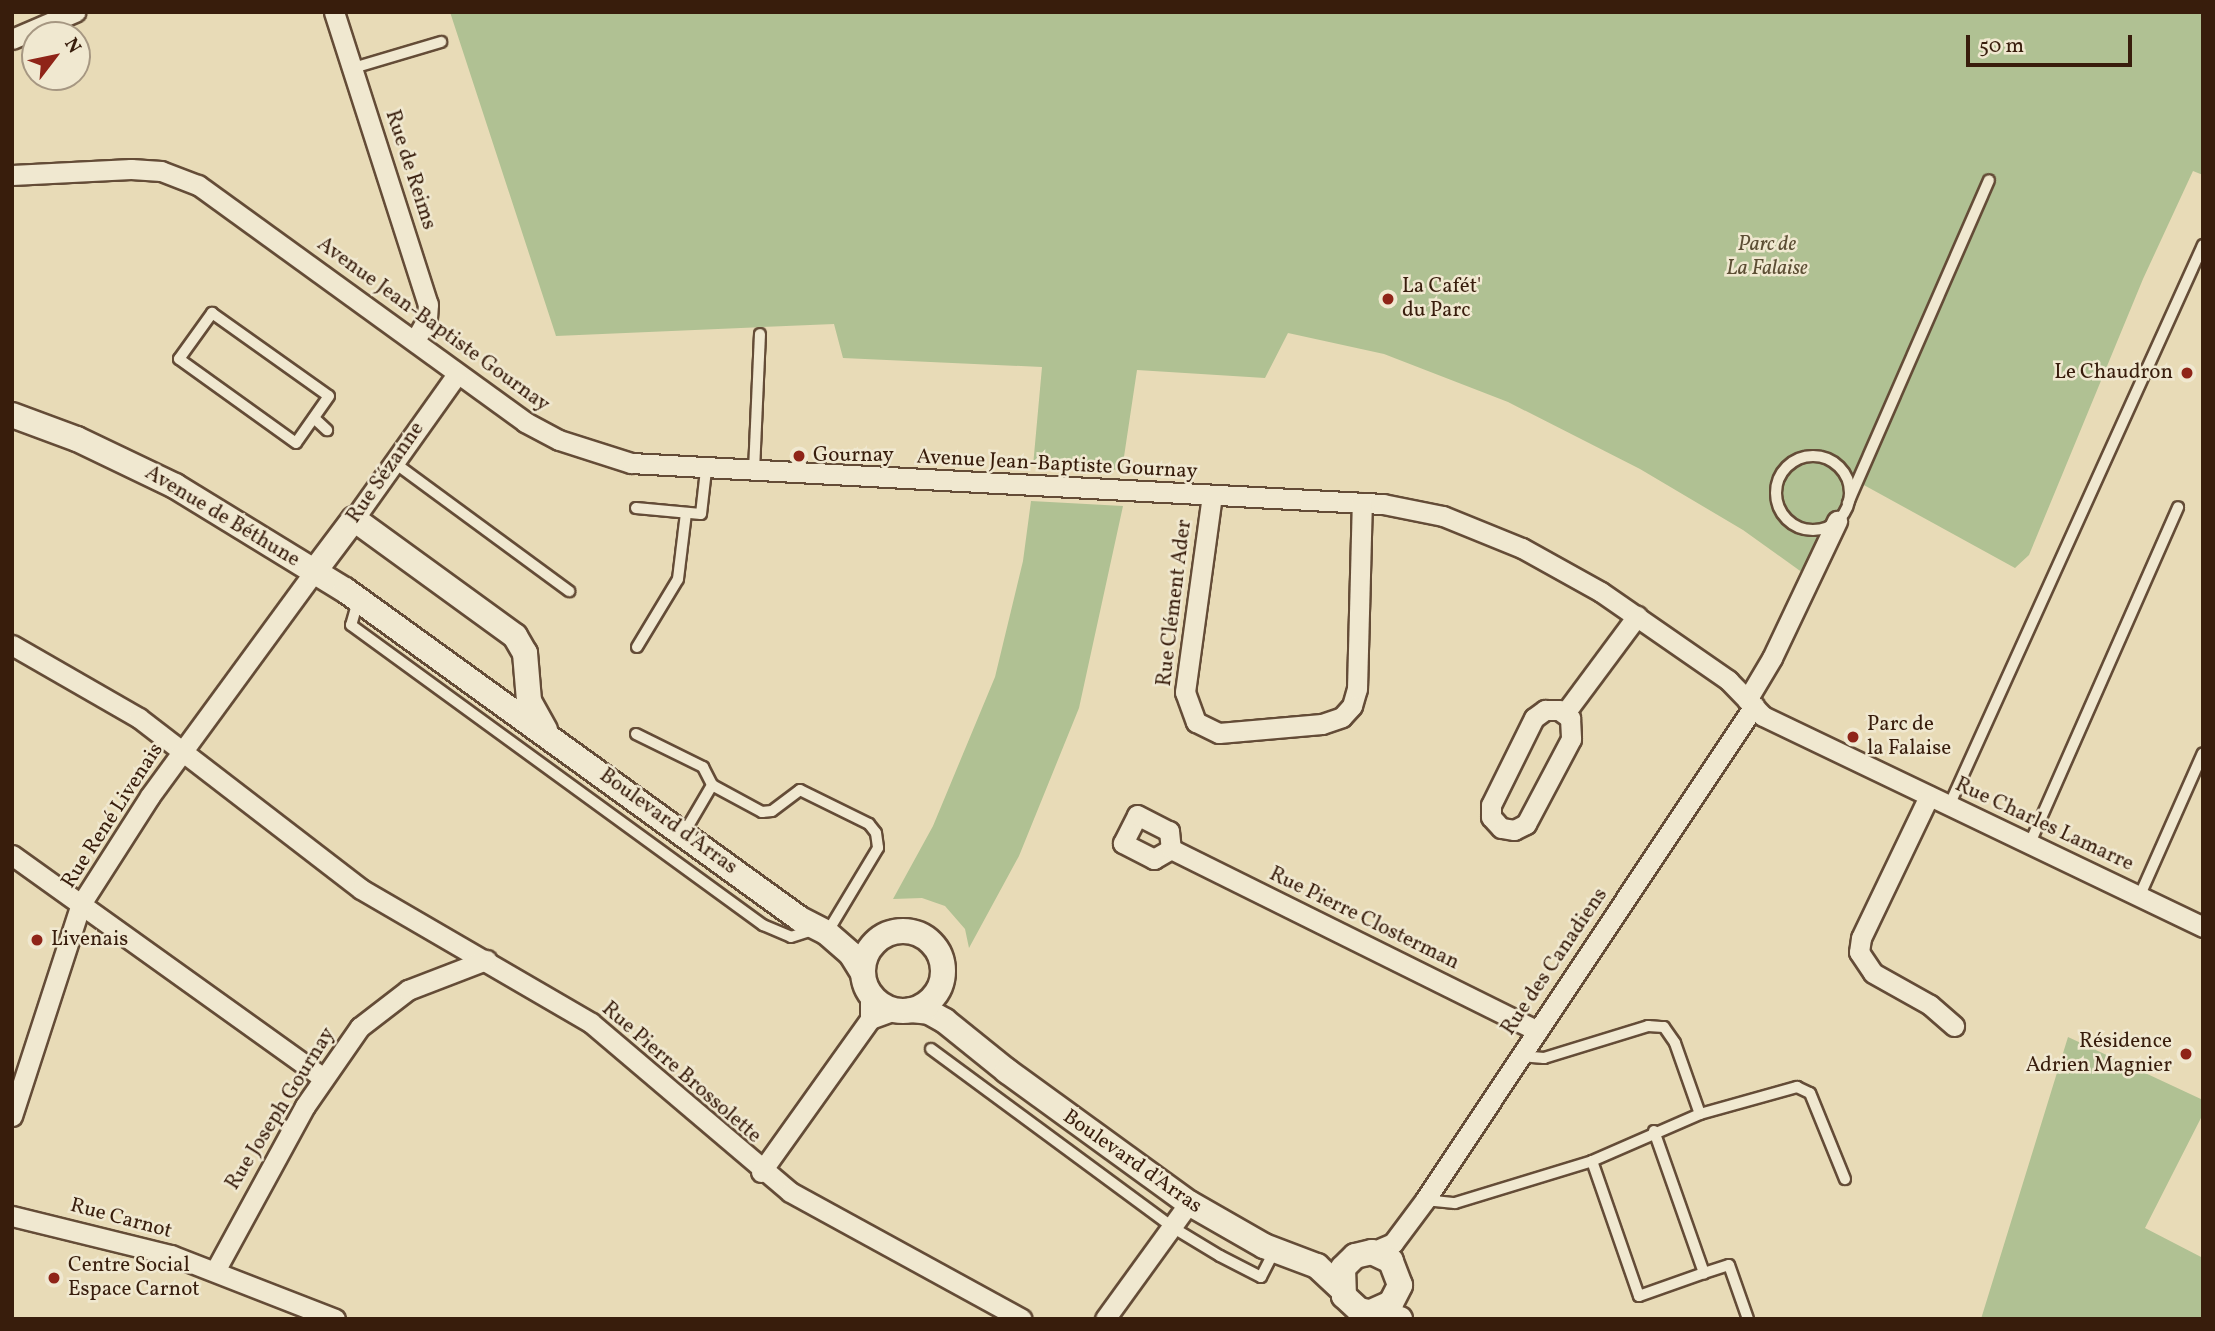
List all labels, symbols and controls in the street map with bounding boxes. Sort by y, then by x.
north arrow [21,21,91,91]
scale bar [1970,21,2136,65]
text: 50 m [1979,32,2024,61]
text: N [57,33,87,59]
street label: Rue de Reims [379,107,441,233]
street label: Avenue Jean-Baptiste Gournay [312,232,554,418]
park label: Parc de La Falaise [1726,232,1808,282]
place label: La Cafét' du Parc [1402,274,1481,324]
marker: La Cafét' du Parc [1380,291,1396,307]
place label: Le Chaudron [2054,360,2173,386]
marker: Le Chaudron [2179,365,2195,381]
street label: Rue Sézanne [342,417,430,529]
place label: Gournay [813,443,894,469]
street label: Avenue Jean-Baptiste Gournay [916,445,1198,485]
marker: Gournay [791,448,807,464]
street label: Avenue de Béthune [140,461,304,573]
street label: Rue Clément Ader [1152,518,1198,688]
place label: Parc de la Falaise [1867,712,1951,762]
marker: Parc de la Falaise [1845,729,1861,745]
street label: Rue René Livenais [57,739,169,893]
street label: Boulevard d'Arras [594,764,742,880]
street label: Rue Charles Lamarre [1951,773,2137,877]
street label: Rue Pierre Closterman [1265,862,1463,976]
street label: Rue des Canadiens [1496,884,1614,1040]
place label: Livenais [51,927,128,953]
marker: Livenais [29,932,45,948]
street label: Rue Pierre Brossolette [596,997,766,1149]
street label: Rue Joseph Gournay [221,1023,341,1195]
place label: Résidence Adrien Magnier [2026,1029,2172,1079]
marker: Résidence Adrien Magnier [2178,1046,2194,1062]
street label: Boulevard d'Arras [1058,1105,1206,1219]
street label: Rue Carnot [67,1193,175,1245]
place label: Centre Social Espace Carnot [68,1253,200,1303]
marker: Centre Social Espace Carnot [46,1270,62,1286]

